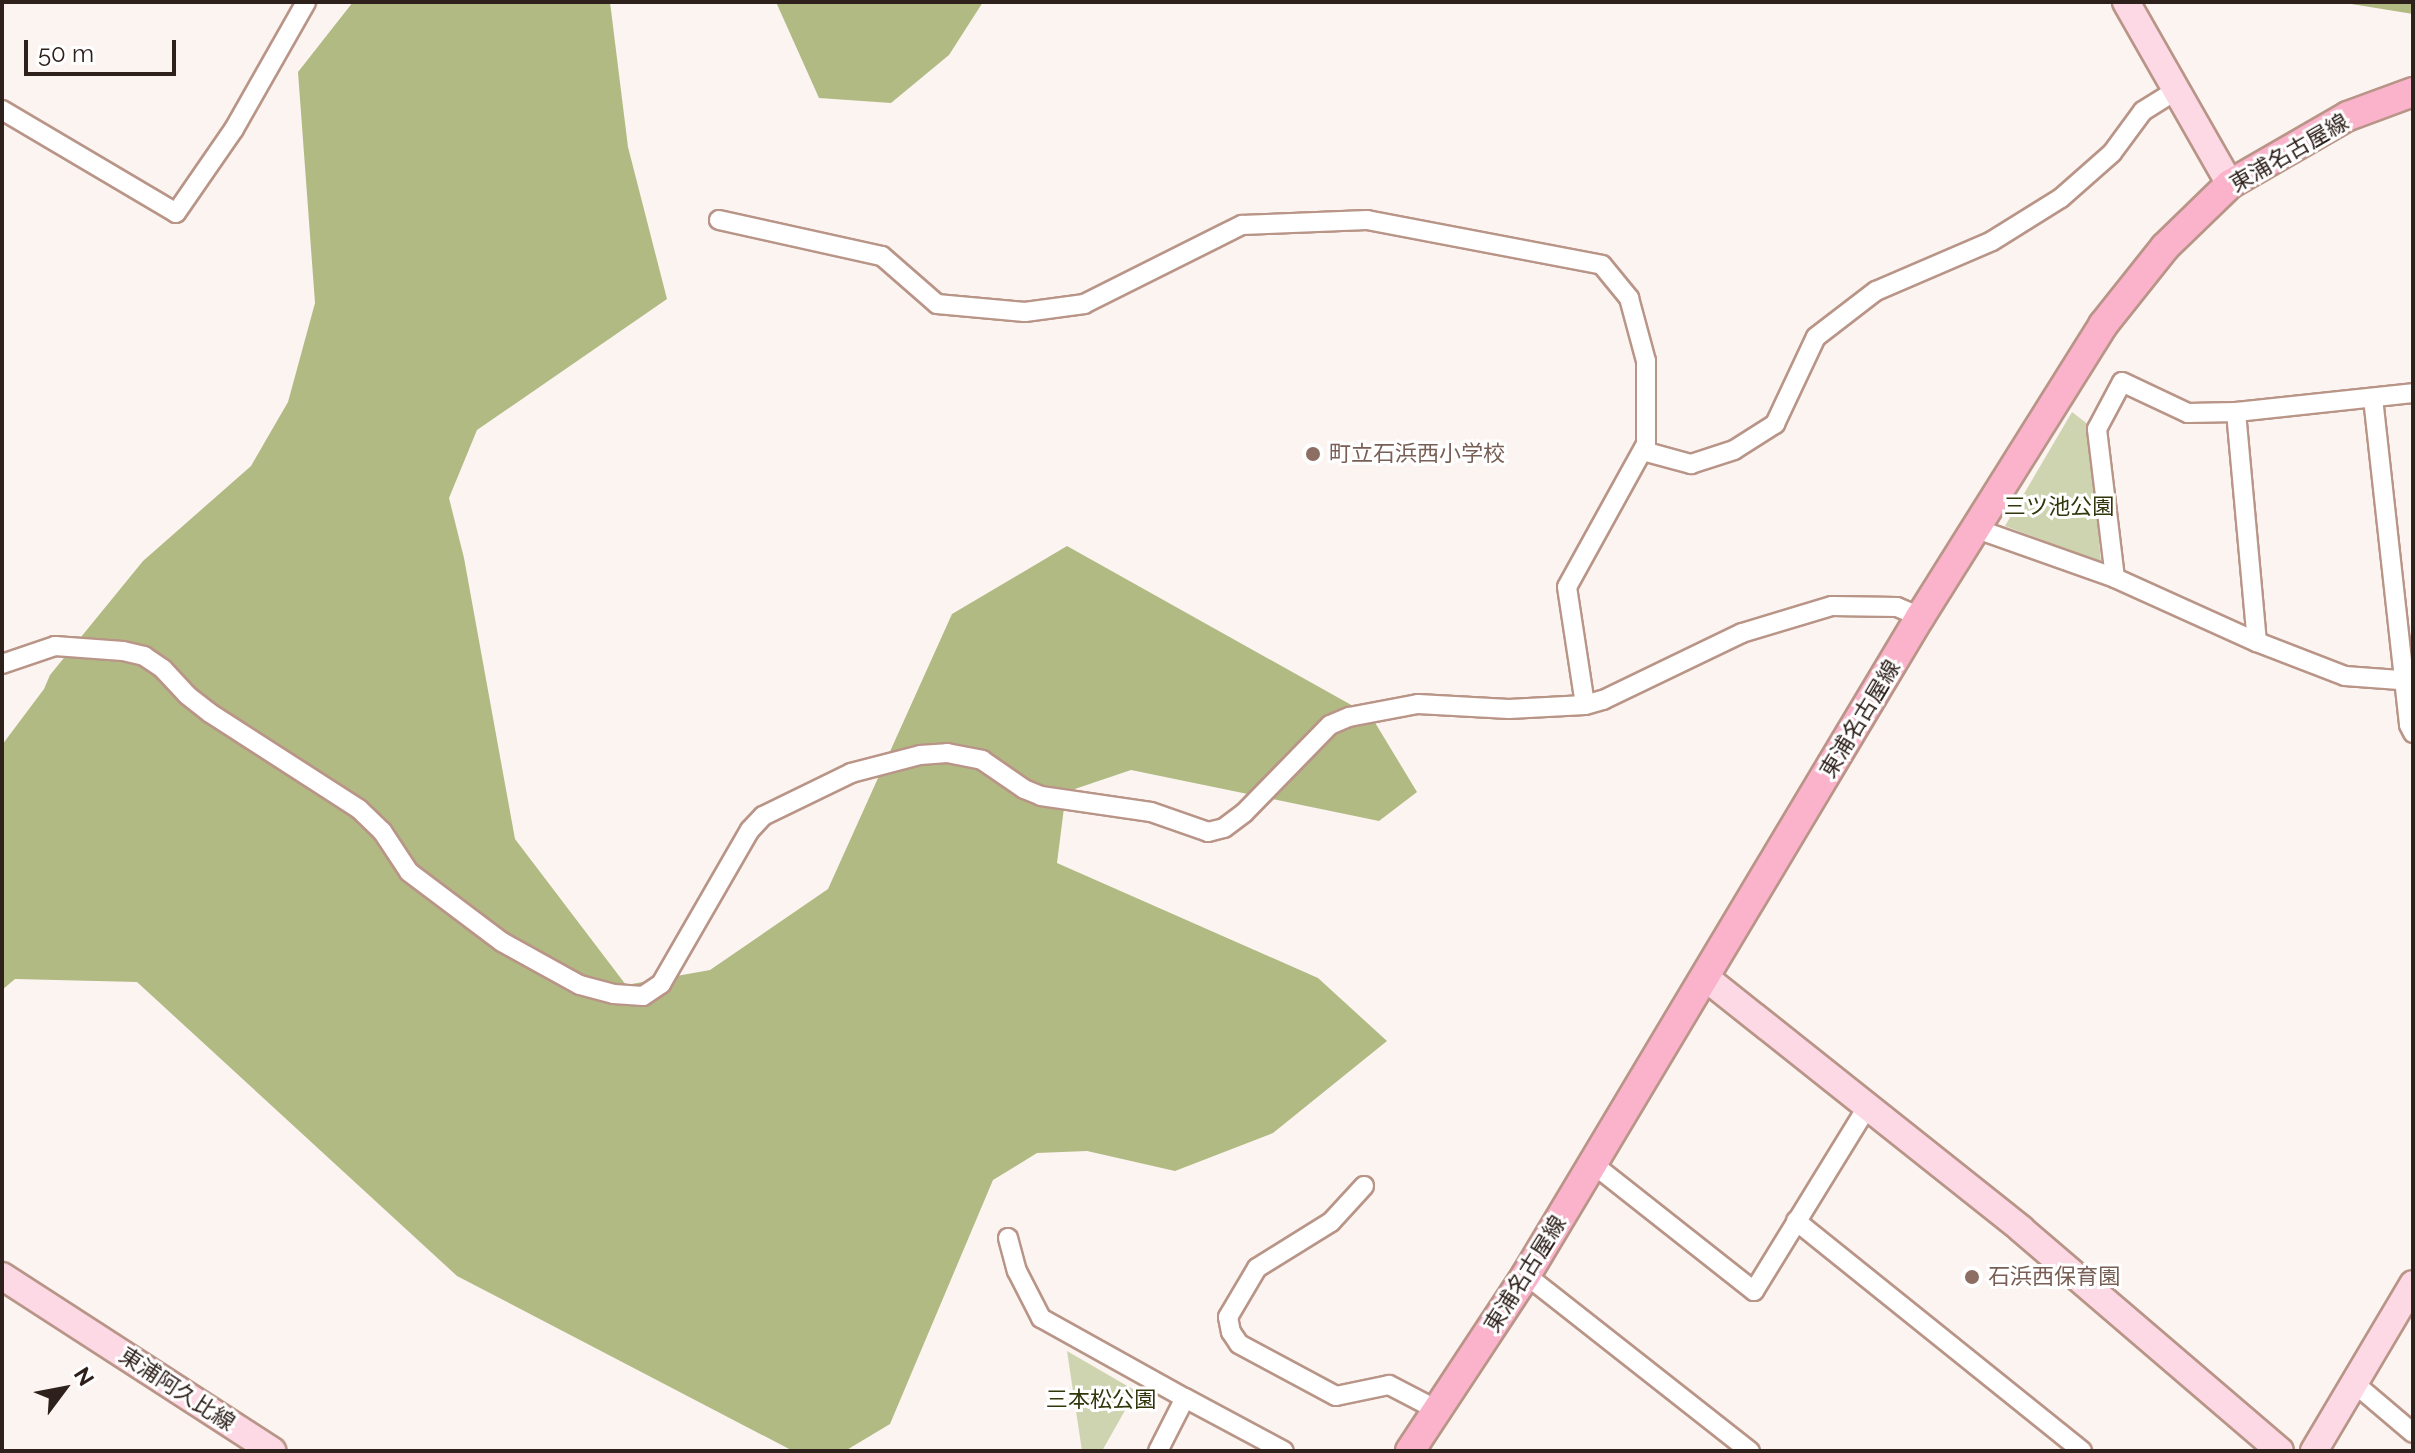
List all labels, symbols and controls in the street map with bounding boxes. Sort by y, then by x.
scale bar [28,24,180,74]
text: 50 m [38,39,94,68]
street label: 東浦名古屋線 [2225,109,2353,197]
place label: 町立石浜西小学校 [1329,441,1505,467]
marker: 町立石浜西小学校 [1304,445,1322,463]
park label: 三ツ池公園 [2004,494,2114,520]
street label: 東浦名古屋線 [1815,656,1905,782]
street label: 東浦名古屋線 [1479,1211,1571,1337]
place label: 石浜西保育園 [1988,1264,2120,1290]
marker: 石浜西保育園 [1963,1268,1981,1286]
street label: 東浦阿久比線 [114,1342,240,1436]
north arrow [24,1349,104,1429]
text: N [69,1362,100,1390]
park label: 三本松公園 [1046,1387,1156,1413]

